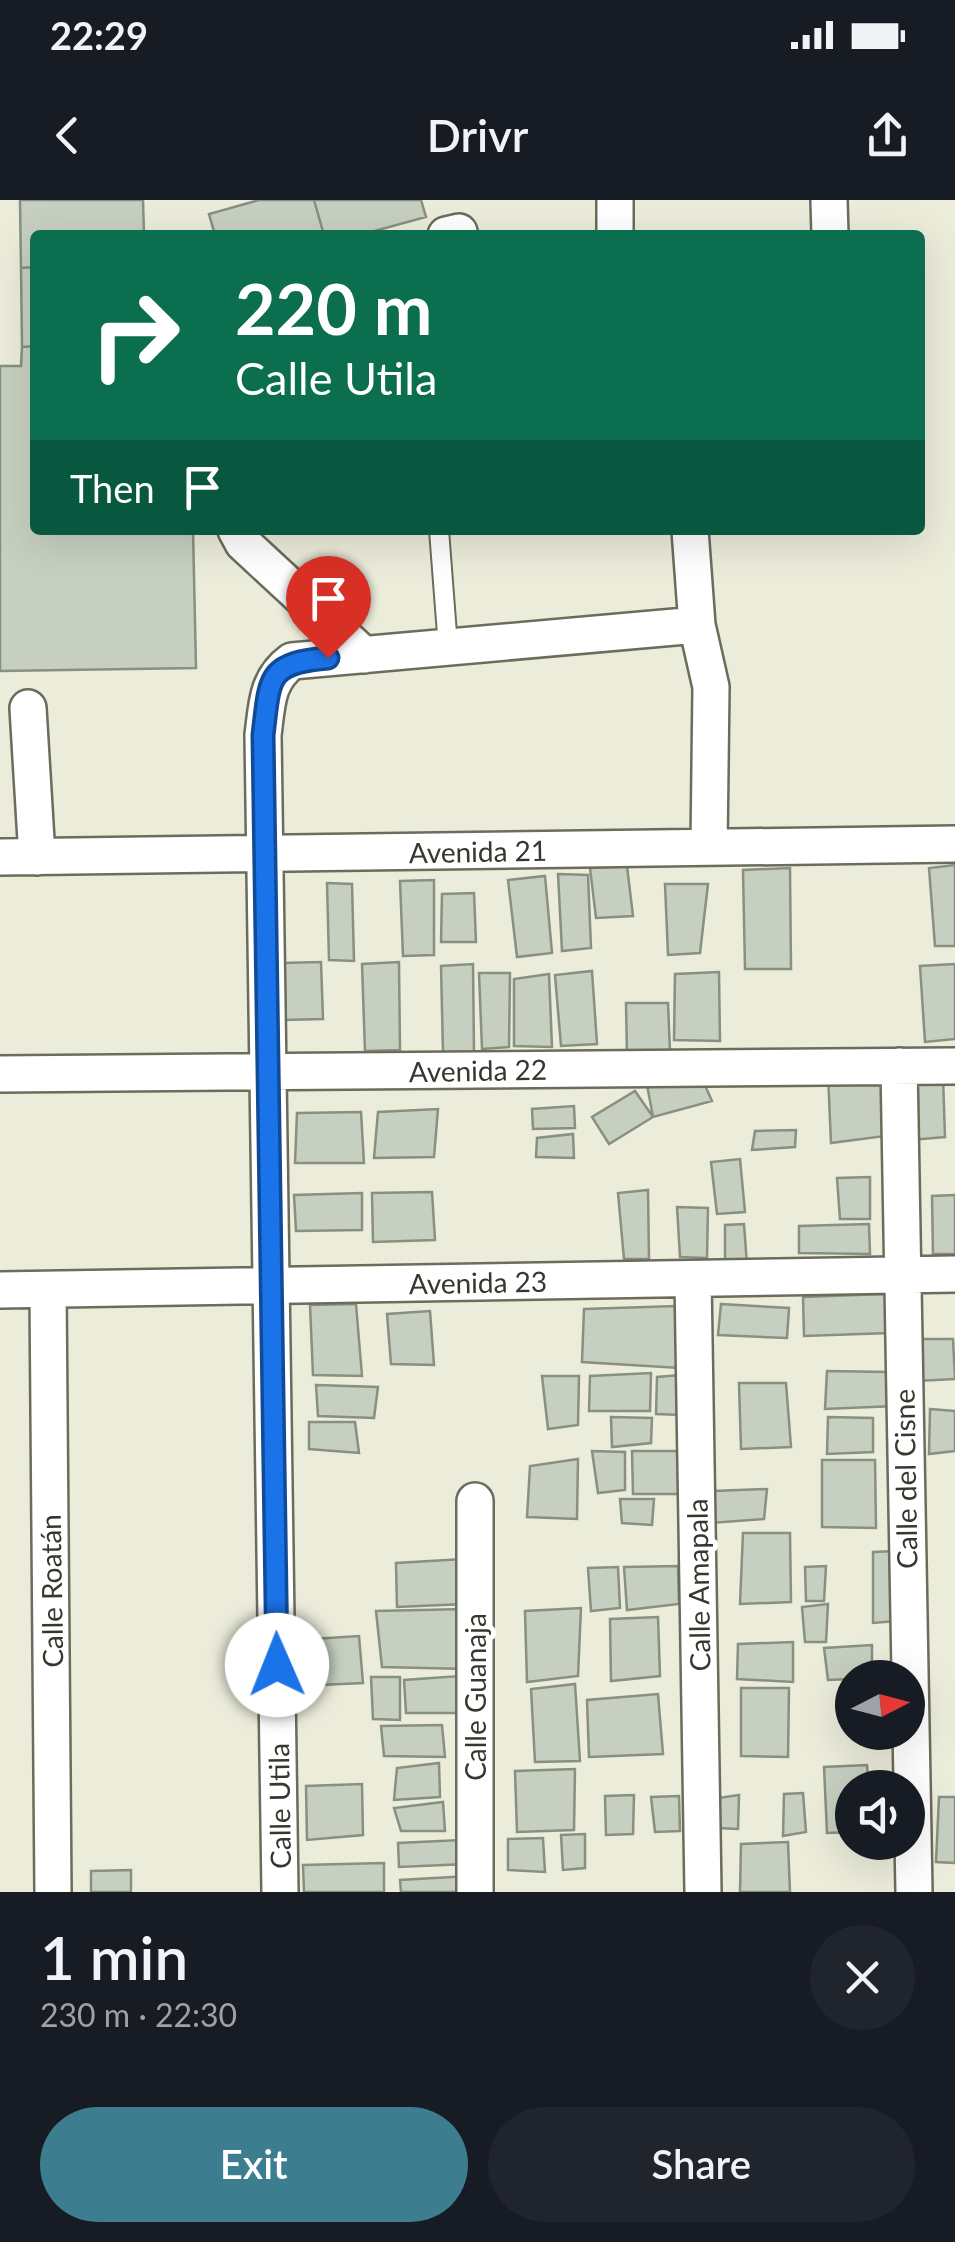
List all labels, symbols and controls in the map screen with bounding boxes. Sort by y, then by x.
text: 22:29 [50,12,148,58]
icon: back [40,108,95,163]
text: Drivr [427,108,528,162]
icon: share [860,108,915,163]
text: 220 m [235,266,432,350]
icon: right [70,270,200,400]
text: Calle Utila [235,351,437,405]
icon: arrive [175,460,230,515]
text: Then [70,465,155,511]
pin [286,556,371,659]
icon: arrive [301,571,356,626]
street label: Avenida 21 [409,833,547,869]
street label: Avenida 22 [409,1052,547,1088]
street label: Avenida 23 [409,1264,547,1300]
street label: Calle del Cisne [886,1389,924,1569]
street label: Calle Amapala [679,1498,717,1672]
street label: Calle Roatán [33,1514,69,1668]
position arrow [225,1613,329,1717]
street label: Calle Guanaja [458,1613,492,1781]
north arrow [835,1660,925,1750]
map controls [835,1660,925,1860]
street label: Calle Utila [261,1743,297,1869]
button: sound [835,1770,925,1860]
text: 1 min [40,1921,188,1993]
button: close [810,1925,915,2030]
text: 230 m · 22:30 [40,1995,237,2034]
button: Exit [40,2107,468,2222]
button: Share [488,2107,915,2222]

